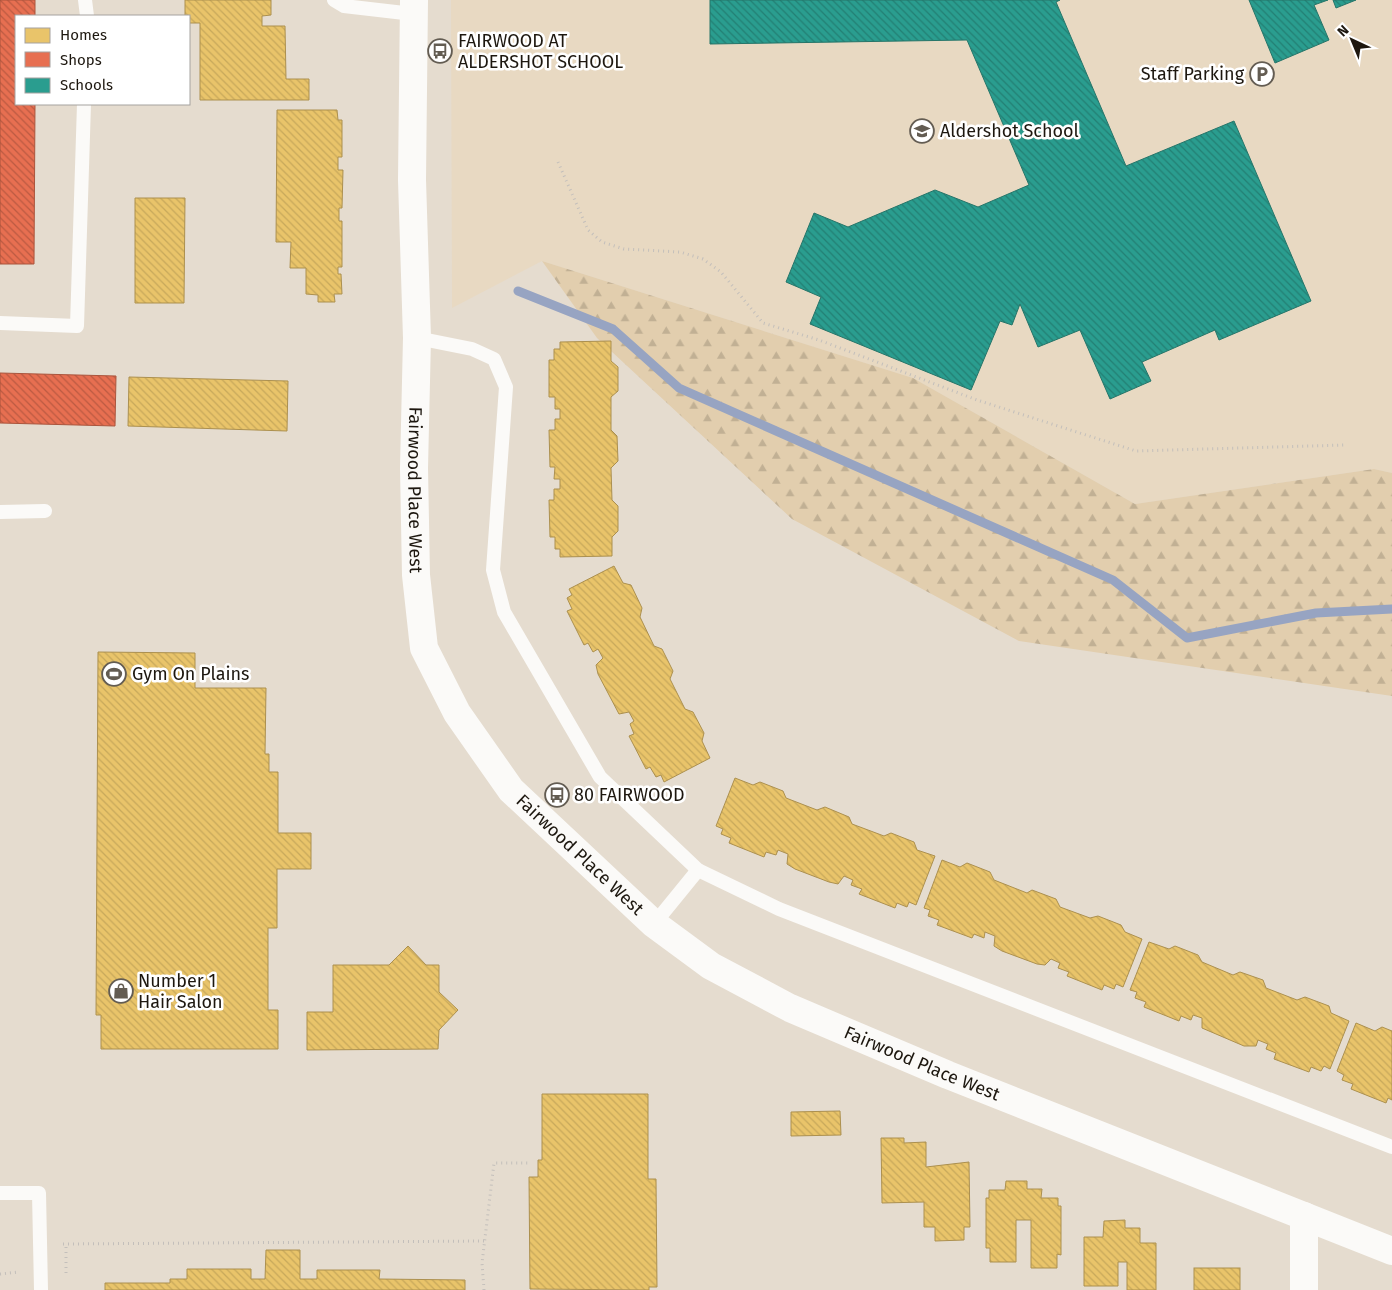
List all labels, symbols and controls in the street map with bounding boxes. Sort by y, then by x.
legend [15,15,190,105]
north arrow [1327,15,1377,65]
text: N [1334,22,1353,40]
text: Homes [60,26,107,44]
place label: FAIRWOOD AT ALDERSHOT SCHOOL [458,30,623,73]
bus stop icon: FAIRWOOD AT ALDERSHOT SCHOOL [427,38,453,64]
text: Shops [60,51,102,69]
parking icon: Staff Parking [1249,61,1275,87]
place label: Staff Parking [1141,63,1245,85]
text: Schools [60,76,113,94]
school or university icon: Aldershot School [909,118,935,144]
place label: Aldershot School [940,120,1079,142]
street label: Fairwood Place West [403,406,427,574]
sports icon: Gym On Plains [101,661,127,687]
place label: Gym On Plains [132,663,249,685]
bus stop icon: 80 FAIRWOOD [544,782,570,808]
place label: 80 FAIRWOOD [574,784,685,806]
street label: Fairwood Place West [512,790,649,920]
place label: Number 1 Hair Salon [138,970,223,1013]
shop icon: Number 1 Hair Salon [108,978,134,1004]
street label: Fairwood Place West [841,1021,1004,1106]

